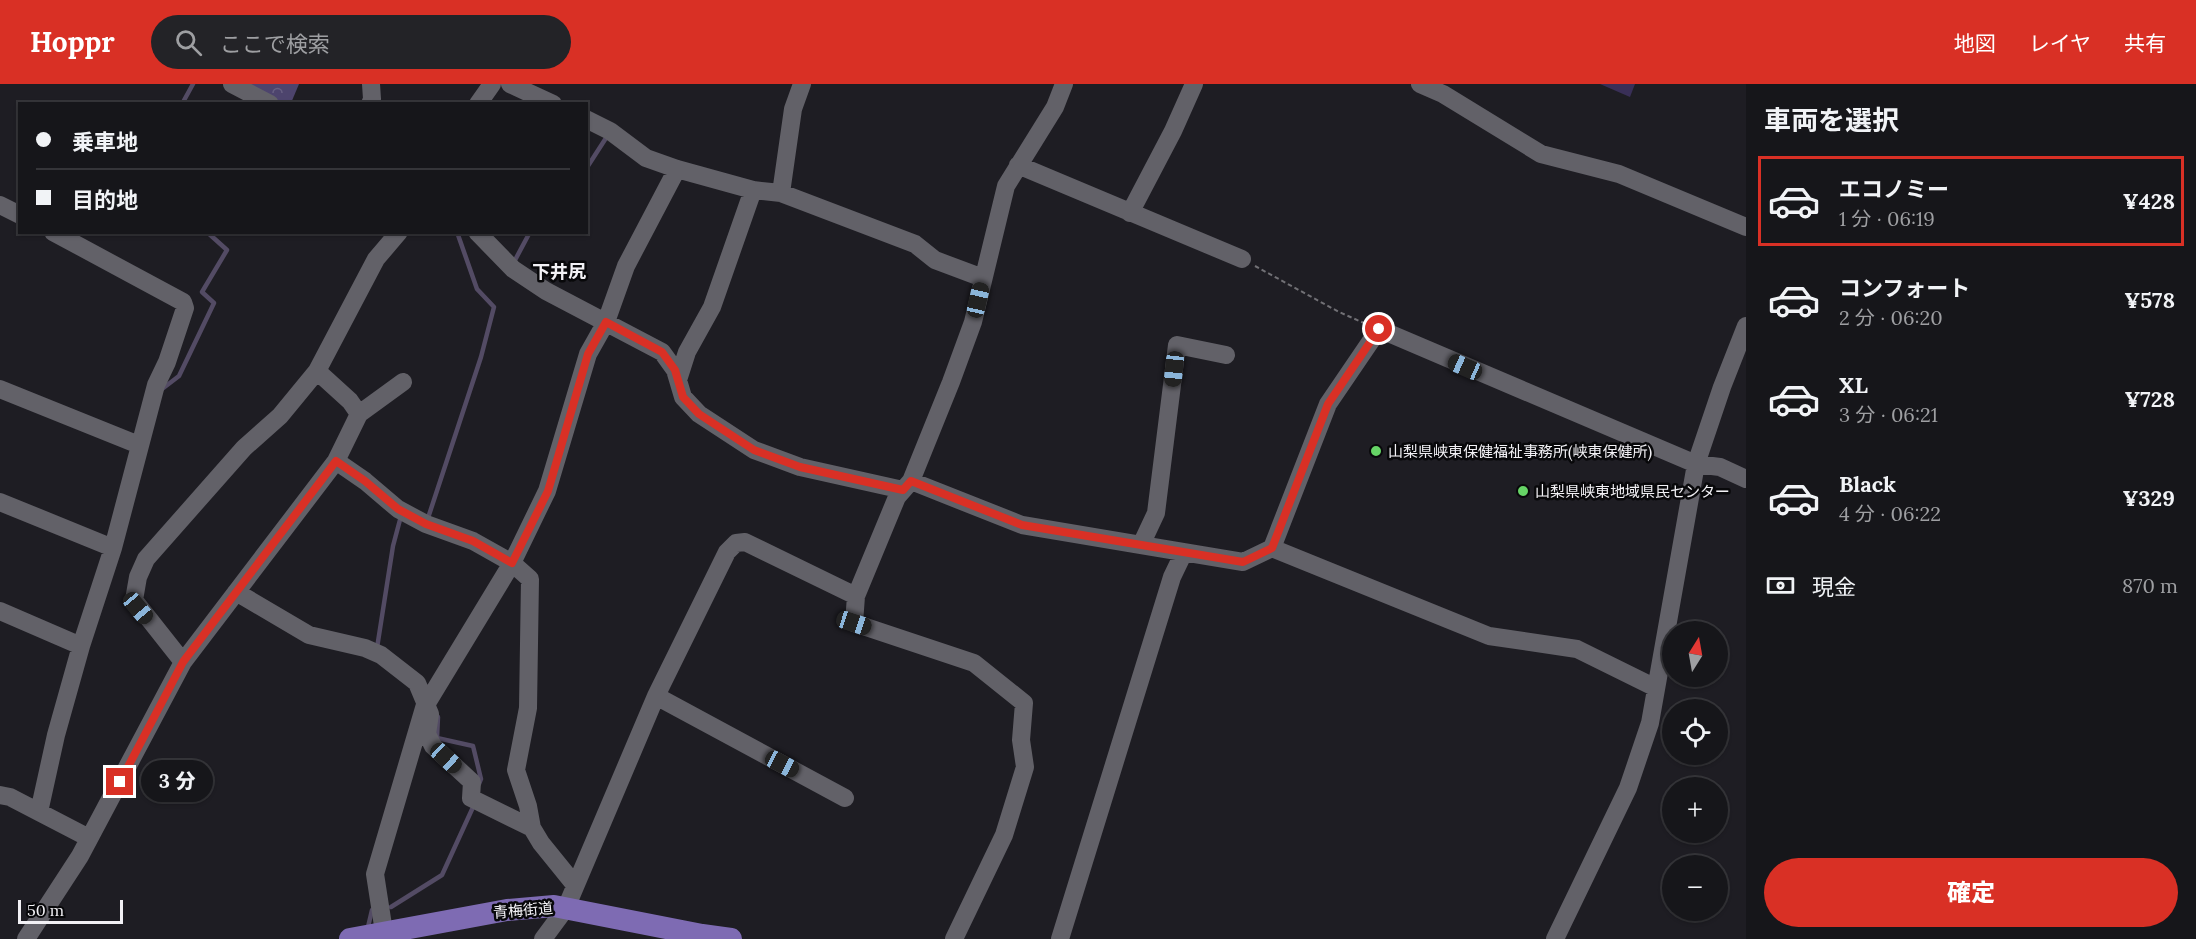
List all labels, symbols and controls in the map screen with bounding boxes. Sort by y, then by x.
search box [151,15,571,69]
text: Hoppr [30,24,115,60]
icon: search [172,26,205,59]
text: ここで検索 [220,30,330,58]
text: 地図 [1954,30,1996,57]
text: レイヤ [2029,30,2091,57]
text: 共有 [2124,30,2166,57]
text: 車両を選択 [1764,103,1899,137]
text: 乗車地 [72,128,138,156]
icon: car [1767,174,1821,228]
text: エコノミー [1839,175,1949,203]
text: 目的地 [72,186,138,214]
text: ¥428 [2123,187,2175,215]
text: 1 分 · 06:19 [1839,206,1935,231]
district label: 下井尻 [532,260,586,283]
icon: car [1767,273,1821,327]
text: コンフォート [1839,274,1970,302]
car [965,280,991,320]
text: ¥578 [2124,286,2175,314]
text: 2 分 · 06:20 [1839,305,1943,330]
route start [1365,315,1392,342]
car [1163,350,1185,388]
car [1445,351,1485,383]
text: XL [1839,371,1868,399]
icon: car [1767,372,1821,426]
text: ¥728 [2124,385,2175,413]
text: 3 分 · 06:21 [1839,402,1938,427]
place label: 山梨県峡東保健福祉事務所(峡東保健所) [1388,442,1653,462]
marker: 山梨県峡東保健福祉事務所(峡東保健所) [1369,444,1383,458]
text: Black [1839,470,1896,498]
icon: car [1767,471,1821,525]
place label: 山梨県峡東地域県民センター [1535,482,1730,501]
marker: 山梨県峡東地域県民センター [1516,484,1530,498]
text: ¥329 [2122,484,2175,512]
text: 4 分 · 06:22 [1839,501,1941,526]
icon: cash [1764,569,1797,602]
text: 現金 [1812,573,1856,601]
text: 870 m [2122,573,2178,598]
car [120,588,156,628]
car [834,609,874,637]
north arrow [1662,621,1728,687]
map controls [1662,621,1728,921]
button: locate [1662,699,1728,765]
car [427,739,465,777]
car [762,748,802,780]
callout: 3 分 [141,761,213,803]
route end [106,768,133,795]
text: 3 分 [159,768,195,793]
button: + [1662,777,1728,843]
button: − [1662,855,1728,921]
button: 確定 [1764,858,2178,927]
scale bar [18,897,123,924]
street label: 青梅街道 [492,898,554,922]
text: 50 m [27,900,64,920]

